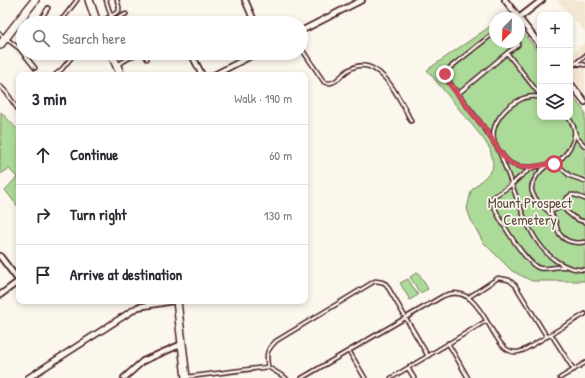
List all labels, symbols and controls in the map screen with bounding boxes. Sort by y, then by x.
north arrow [489,12,525,48]
map controls [537,12,573,120]
button: + [537,12,573,48]
search box [16,16,308,60]
icon: search [30,27,52,49]
text: Search here [62,28,126,49]
button: − [537,48,573,84]
route end [436,65,454,83]
button: layers [537,84,573,120]
text: 3 min [32,87,67,110]
text: Walk · 190 m [234,89,292,107]
icon: ahead [32,144,54,166]
text: Continue [70,144,118,165]
text: 60 m [269,146,292,164]
route start [545,155,563,173]
park label: Mount Prospect Cemetery [488,192,573,230]
icon: right [32,204,54,226]
text: Turn right [70,204,126,225]
text: 130 m [264,206,292,224]
icon: arrive [32,264,54,286]
text: Arrive at destination [70,264,182,285]

